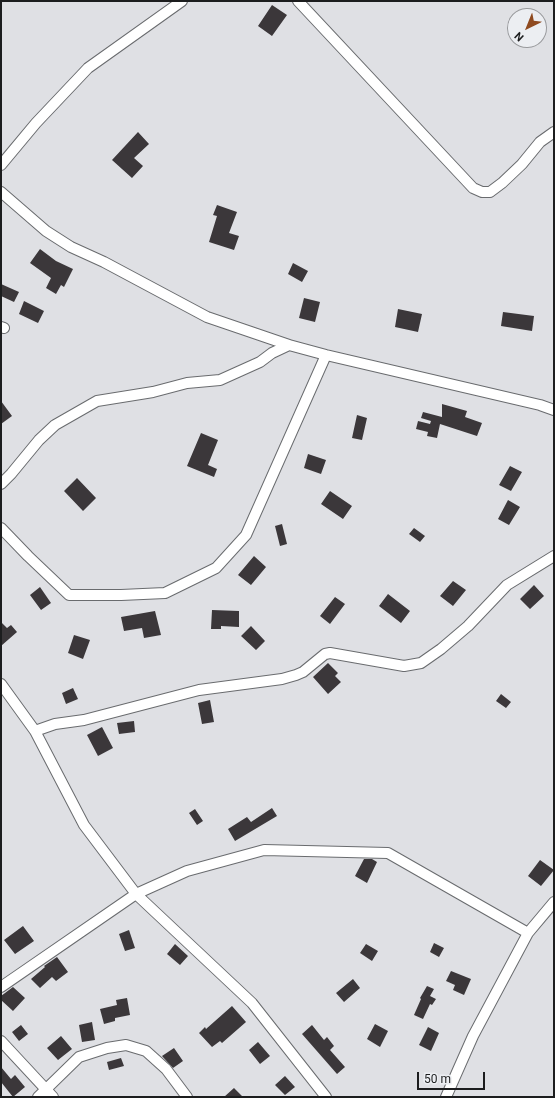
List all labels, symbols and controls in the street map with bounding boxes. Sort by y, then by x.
north arrow [507,8,547,48]
text: N [512,29,526,44]
scale bar [419,1064,487,1090]
text: 50 m [424,1072,451,1086]

